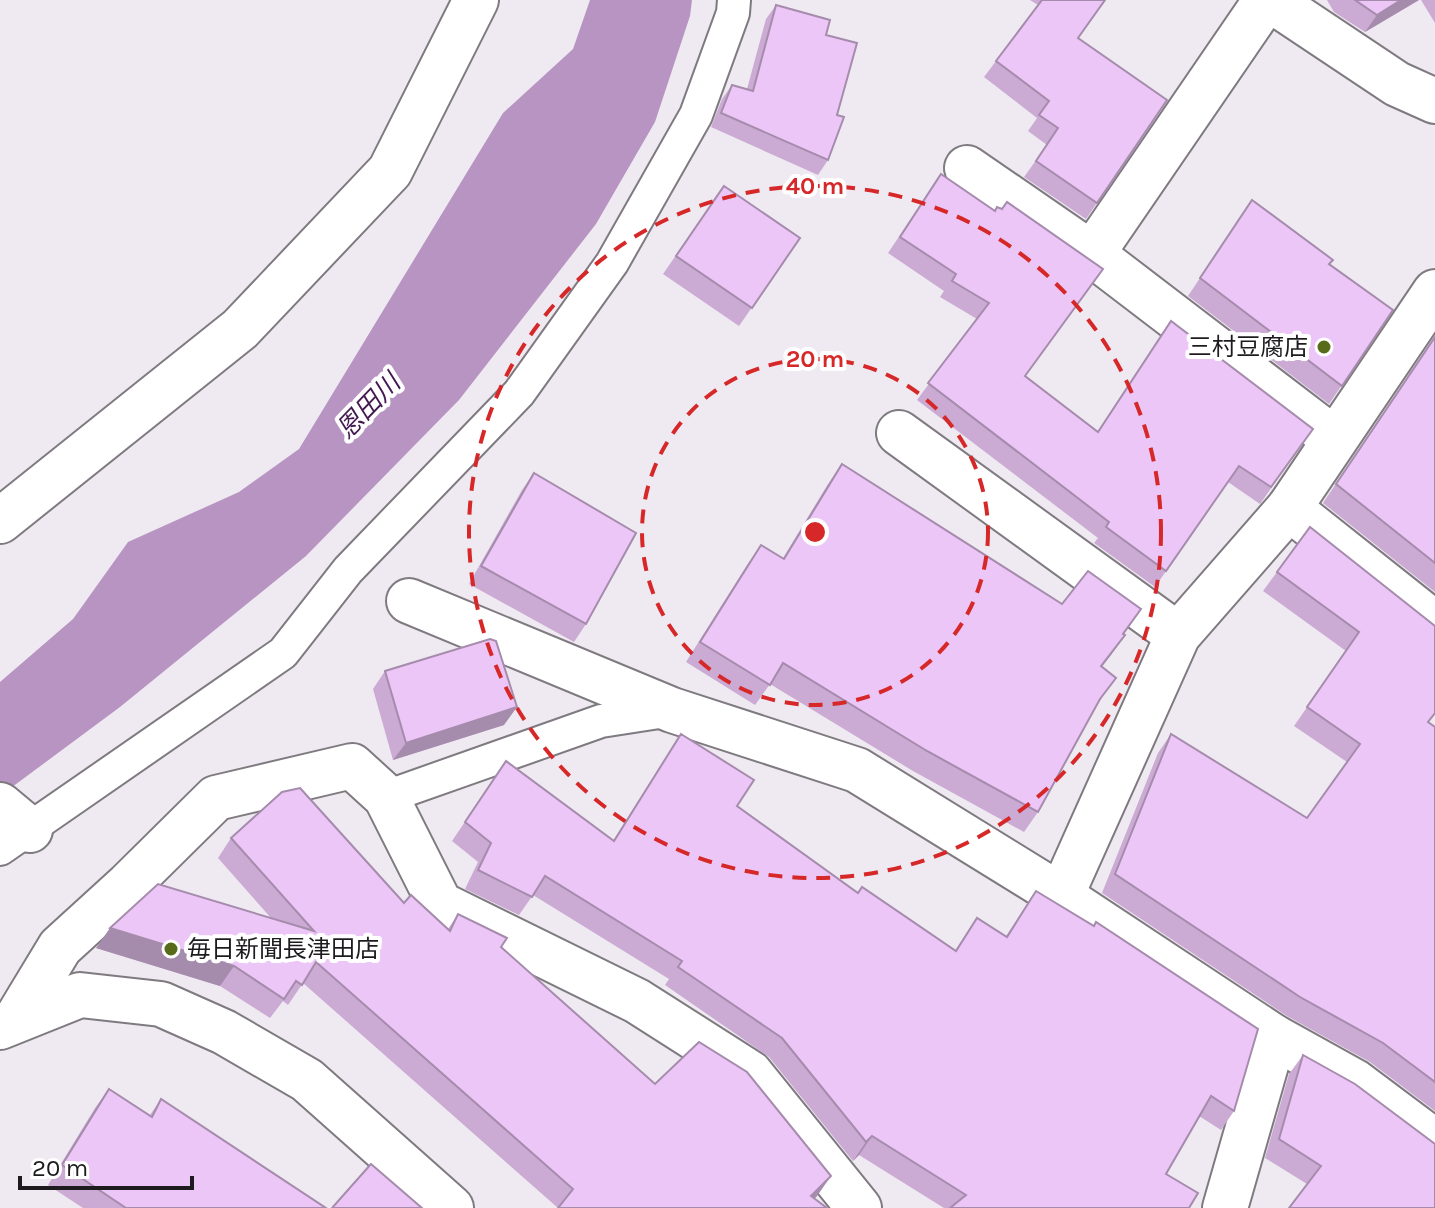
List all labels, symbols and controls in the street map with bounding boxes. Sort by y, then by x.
text: 40 m [786,172,844,200]
place label: 三村豆腐店 [1188,333,1308,361]
marker: 三村豆腐店 [1315,338,1333,356]
text: 20 m [786,345,844,373]
water label: 恩田川 [330,365,409,445]
centre of rings [801,518,829,546]
place label: 毎日新聞長津田店 [187,935,379,963]
marker: 毎日新聞長津田店 [162,940,180,958]
scale bar [20,1140,192,1190]
text: 20 m [32,1154,88,1182]

